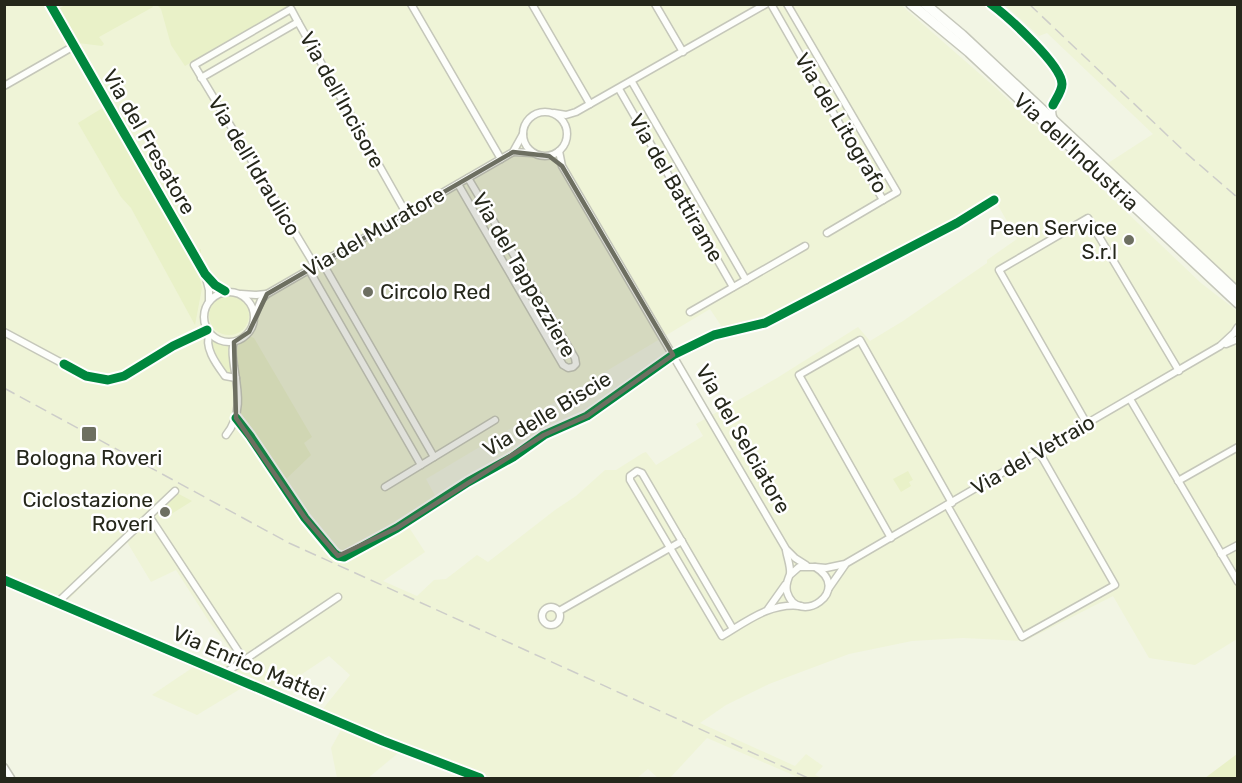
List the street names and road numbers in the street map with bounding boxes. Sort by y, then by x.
street label: Via dell'Incisore [295,27,390,172]
street label: Via del Litografo [790,48,893,197]
street label: Via del Fresatore [98,65,201,219]
street label: Via dell'Industria [1009,87,1144,216]
street label: Via dell'Idraulico [203,91,306,240]
street label: Via del Battirame [624,109,729,266]
street label: Via del Muratore [299,181,449,282]
street label: Via del Tappezziere [467,188,582,361]
street label: Via del Selciatore [691,360,796,518]
street label: Via delle Biscie [478,365,615,462]
street label: Via del Vetraio [967,409,1099,500]
street label: Via Enrico Mattei [169,620,330,707]

